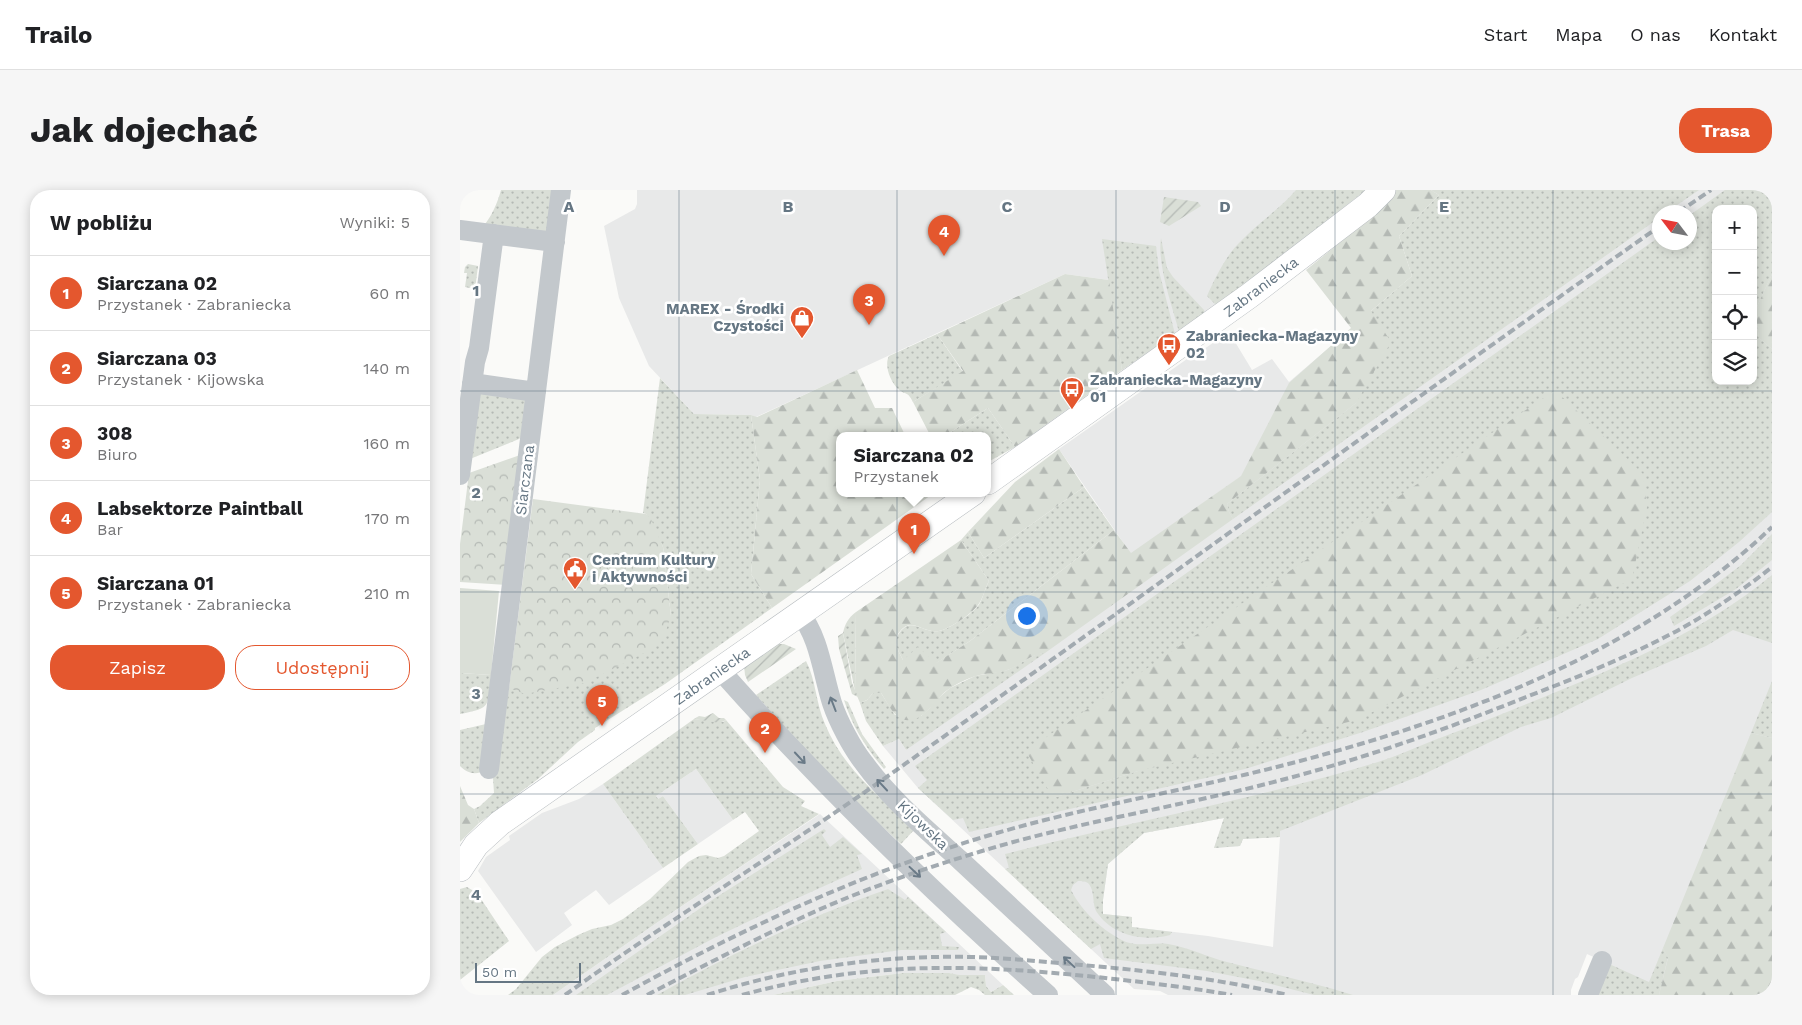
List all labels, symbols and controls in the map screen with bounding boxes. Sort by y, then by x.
text: Trailo [25,21,92,49]
text: Start [1484,24,1527,45]
text: Mapa [1555,24,1602,45]
text: O nas [1630,24,1681,45]
text: Kontakt [1709,24,1777,45]
button: Trasa [1679,108,1772,153]
text: Jak dojechać [30,109,258,151]
text: A [564,197,575,216]
text: B [783,197,794,216]
text: C [1002,197,1013,216]
text: D [1219,197,1231,216]
text: E [1439,197,1449,216]
north arrow [1652,205,1697,250]
map controls [1712,205,1757,385]
button: + [1712,205,1757,250]
text: W pobliżu [50,210,152,235]
text: Wyniki: 5 [339,213,410,232]
pin: 4 [928,215,960,256]
button: − [1712,250,1757,295]
street label: Zabraniecka [1220,253,1302,321]
text: Siarczana 02 [97,272,217,295]
text: 1 [473,281,479,300]
text: 1 [63,284,69,303]
text: 60 m [370,284,410,303]
pin: 3 [853,284,885,325]
text: Przystanek · Zabraniecka [97,295,291,314]
button: locate [1712,295,1757,340]
place label: MAREX - Środki Czystości [666,300,784,335]
shop icon: MAREX - Środki Czystości [789,305,815,339]
place label: Zabraniecka-Magazyny 02 [1186,327,1359,362]
bus stop icon: Zabraniecka-Magazyny 02 [1156,332,1182,366]
button: layers [1712,340,1757,385]
text: Siarczana 03 [97,347,217,370]
text: 2 [61,359,71,378]
text: 140 m [363,359,410,378]
text: Przystanek · Kijowska [97,370,264,389]
place label: Zabraniecka-Magazyny 01 [1090,371,1263,406]
bus stop icon: Zabraniecka-Magazyny 01 [1059,376,1085,410]
text: 308 [97,422,132,445]
popup [836,432,991,497]
text: 3 [61,434,71,453]
text: 160 m [363,434,410,453]
street label: Siarczana [512,443,538,516]
text: Siarczana 02 [854,444,973,467]
text: Biuro [97,445,137,464]
text: Przystanek [854,467,939,486]
text: 2 [471,483,481,502]
text: Labsektorze Paintball [97,497,303,520]
text: 4 [61,509,71,528]
text: 170 m [364,509,410,528]
pin: 1 [898,513,930,554]
text: Bar [97,520,123,539]
place label: Centrum Kultury i Aktywności [592,551,716,586]
public building icon: Centrum Kultury i Aktywności [562,556,588,590]
text: Siarczana 01 [97,572,214,595]
text: 5 [61,584,71,603]
text: 210 m [364,584,410,603]
text: Przystanek · Zabraniecka [97,595,291,614]
your location [1014,603,1040,629]
street label: Zabraniecka [670,643,754,709]
button: Zapisz [50,645,225,690]
button: Udostępnij [235,645,410,690]
text: 3 [471,684,481,703]
pin: 5 [586,685,618,726]
one-way arrow [828,696,837,712]
pin: 2 [749,712,781,753]
one-way arrow [794,751,806,764]
one-way arrow [876,779,888,791]
street label: Kijowska [894,796,953,854]
one-way arrow [909,866,922,878]
text: 4 [471,885,481,904]
one-way arrow [1063,956,1076,968]
scale bar [475,960,581,983]
text: 50 m [482,964,517,980]

